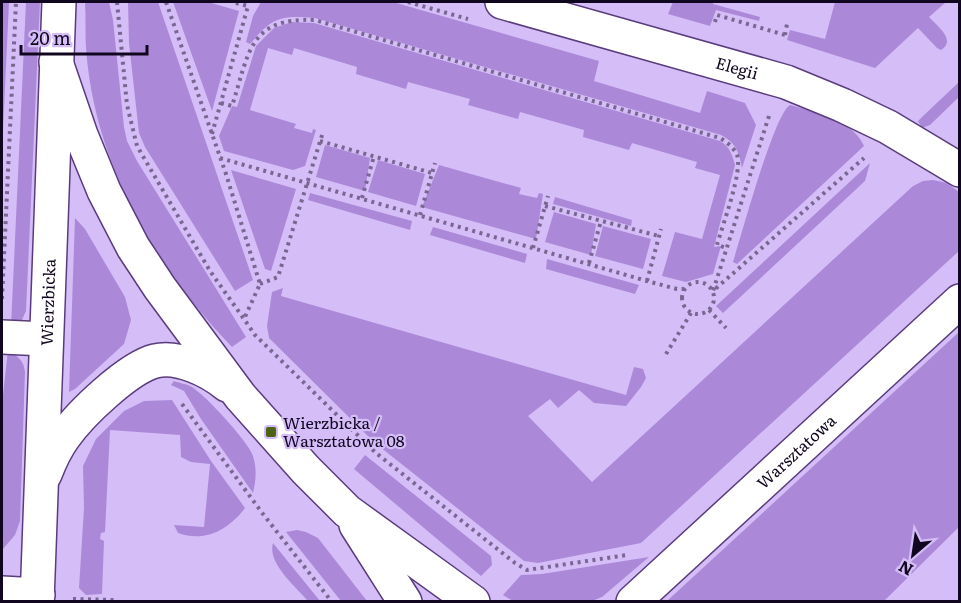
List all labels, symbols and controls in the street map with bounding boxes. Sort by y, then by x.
scale bar [21,18,147,56]
text: 20 m [30,24,71,51]
street label: Elegii [713,50,761,85]
street label: Wierzbicka [33,258,61,346]
street label: Warsztatowa [751,408,841,494]
place label: Wierzbicka / Warsztatowa 08 [283,410,405,452]
marker: Wierzbicka / Warsztatowa 08 [264,425,278,439]
north arrow [883,525,943,585]
text: N [894,555,917,583]

